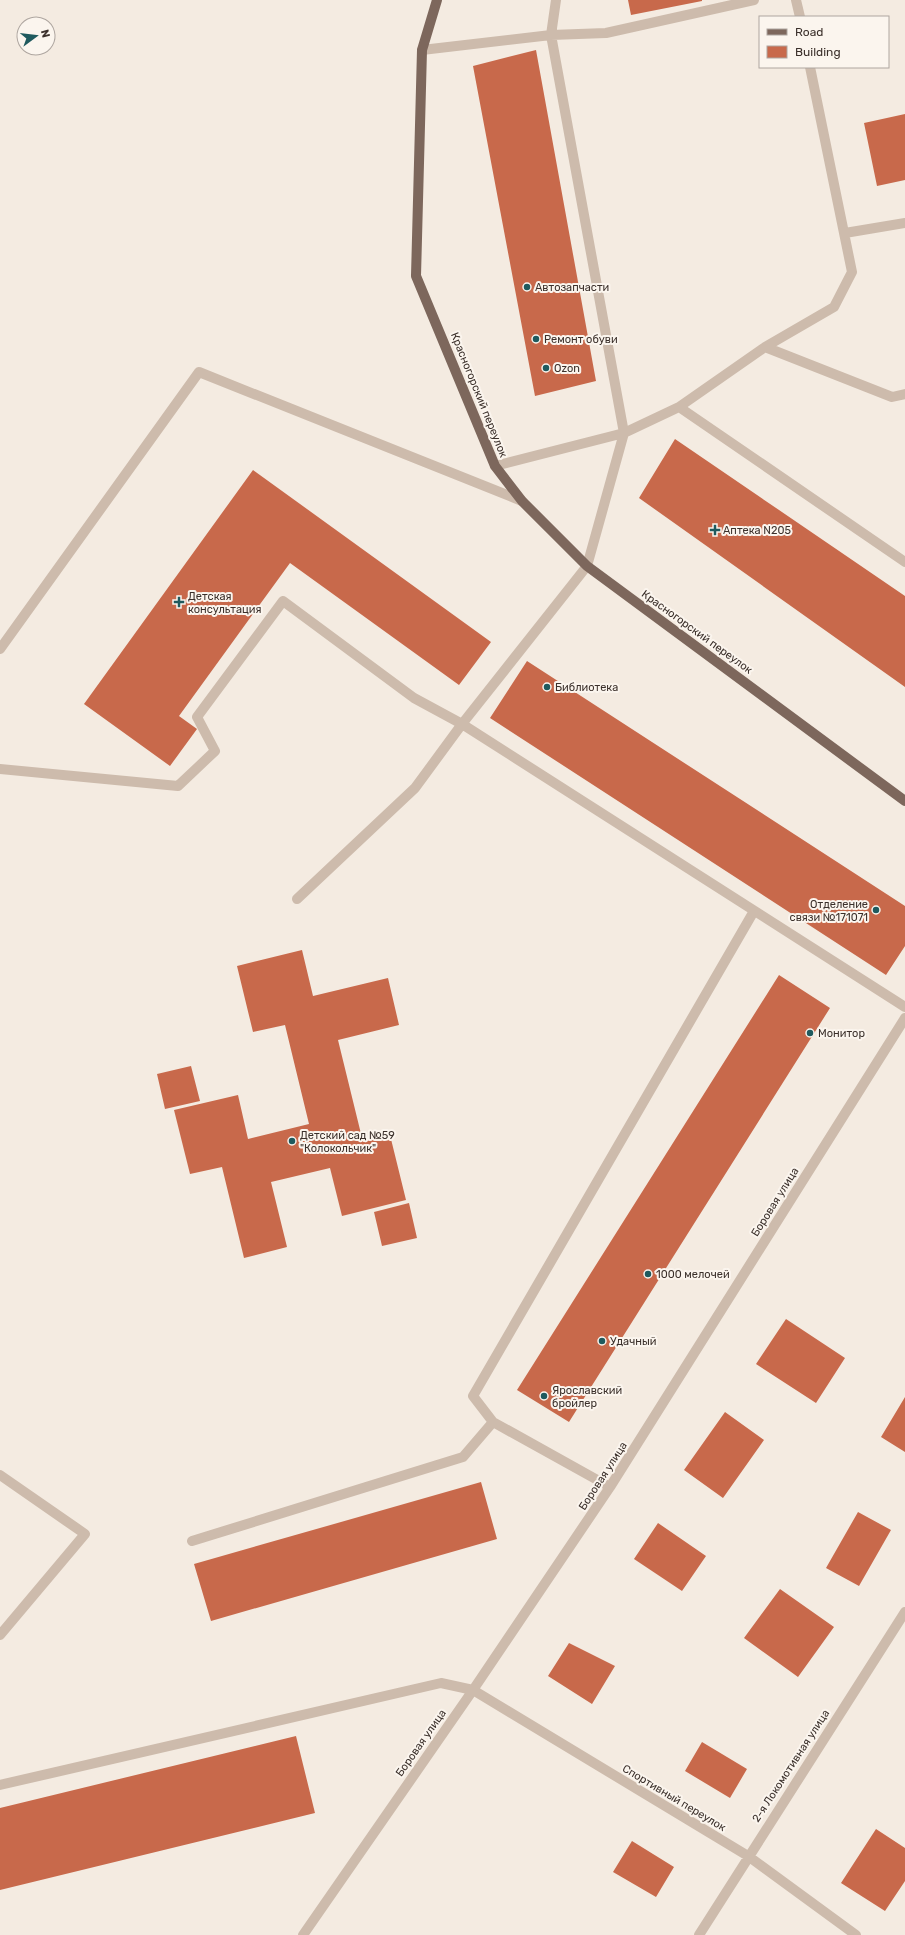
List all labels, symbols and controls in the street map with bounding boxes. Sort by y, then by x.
north arrow [16,16,56,56]
legend [759,16,889,68]
text: Road [795,25,823,39]
text: N [38,28,53,39]
text: Building [795,45,841,59]
place label: Автозапчасти [535,281,609,294]
marker: Автозапчасти [522,282,532,292]
street label: Красногорский переулок [448,331,510,460]
place label: Ремонт обуви [544,333,618,346]
marker: Ремонт обуви [531,334,541,344]
place label: Ozon [554,362,580,375]
marker: Ozon [541,363,551,373]
place label: Аптека N205 [723,524,791,537]
marker: Аптека N205 [710,525,720,535]
street label: Красногорский переулок [639,587,755,677]
place label: Детская консультация [188,590,262,616]
marker: Детская консультация [173,596,185,608]
place label: Библиотека [555,681,618,694]
marker: Библиотека [542,682,552,692]
place label: Отделение связи №171071 [790,898,868,924]
marker: Отделение связи №171071 [871,905,881,915]
place label: Монитор [818,1027,865,1040]
marker: Монитор [805,1028,815,1038]
place label: Детский сад №59 "Колокольчик" [300,1129,395,1155]
marker: Детский сад №59 "Колокольчик" [287,1136,297,1146]
street label: Боровая улица [749,1165,801,1239]
place label: 1000 мелочей [656,1268,730,1281]
marker: 1000 мелочей [643,1269,653,1279]
place label: Удачный [610,1335,656,1348]
marker: Удачный [597,1336,607,1346]
place label: Ярославский бройлер [552,1384,622,1410]
marker: Ярославский бройлер [539,1391,549,1401]
street label: Боровая улица [576,1439,630,1513]
street label: Боровая улица [393,1707,449,1779]
street label: 2-я Локомотивная улица [750,1707,832,1825]
street label: Спортивный переулок [620,1762,728,1834]

